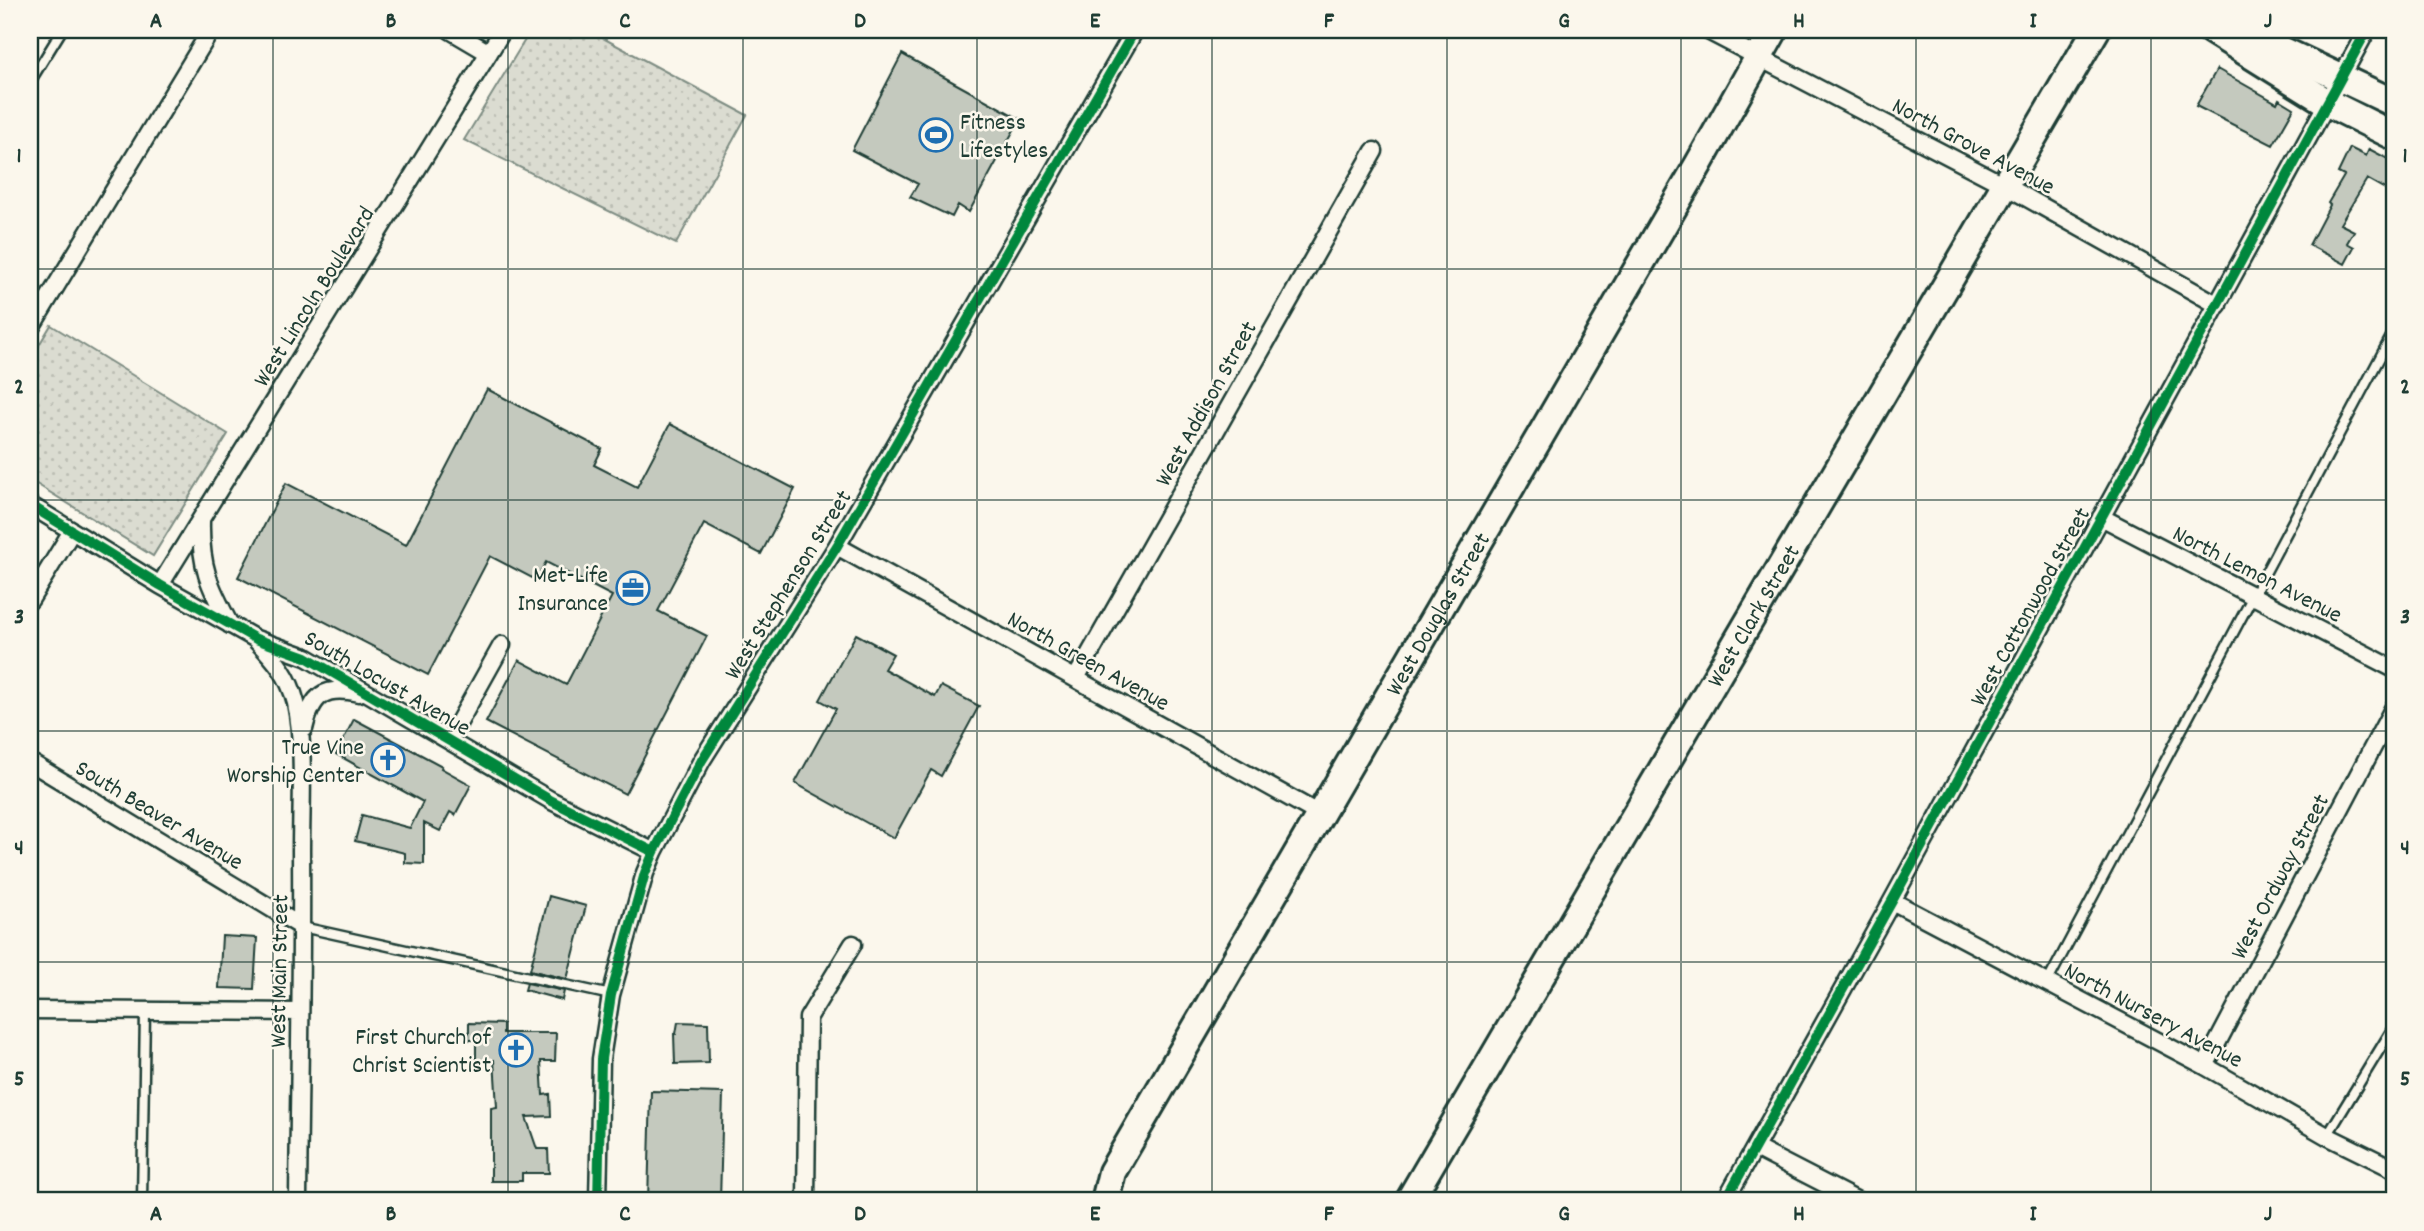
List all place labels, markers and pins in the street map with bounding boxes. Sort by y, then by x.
place label: Fitness Lifestyles [960,107,1048,169]
sports icon: Fitness Lifestyles [917,116,955,154]
place label: Met-Life Insurance [518,560,608,622]
office icon: Met-Life Insurance [614,569,652,607]
place label: True Vine Worship Center [227,732,364,794]
church icon: True Vine Worship Center [369,741,407,779]
place label: First Church of Christ Scientist [352,1022,492,1084]
church icon: First Church of Christ Scientist [497,1031,535,1069]

